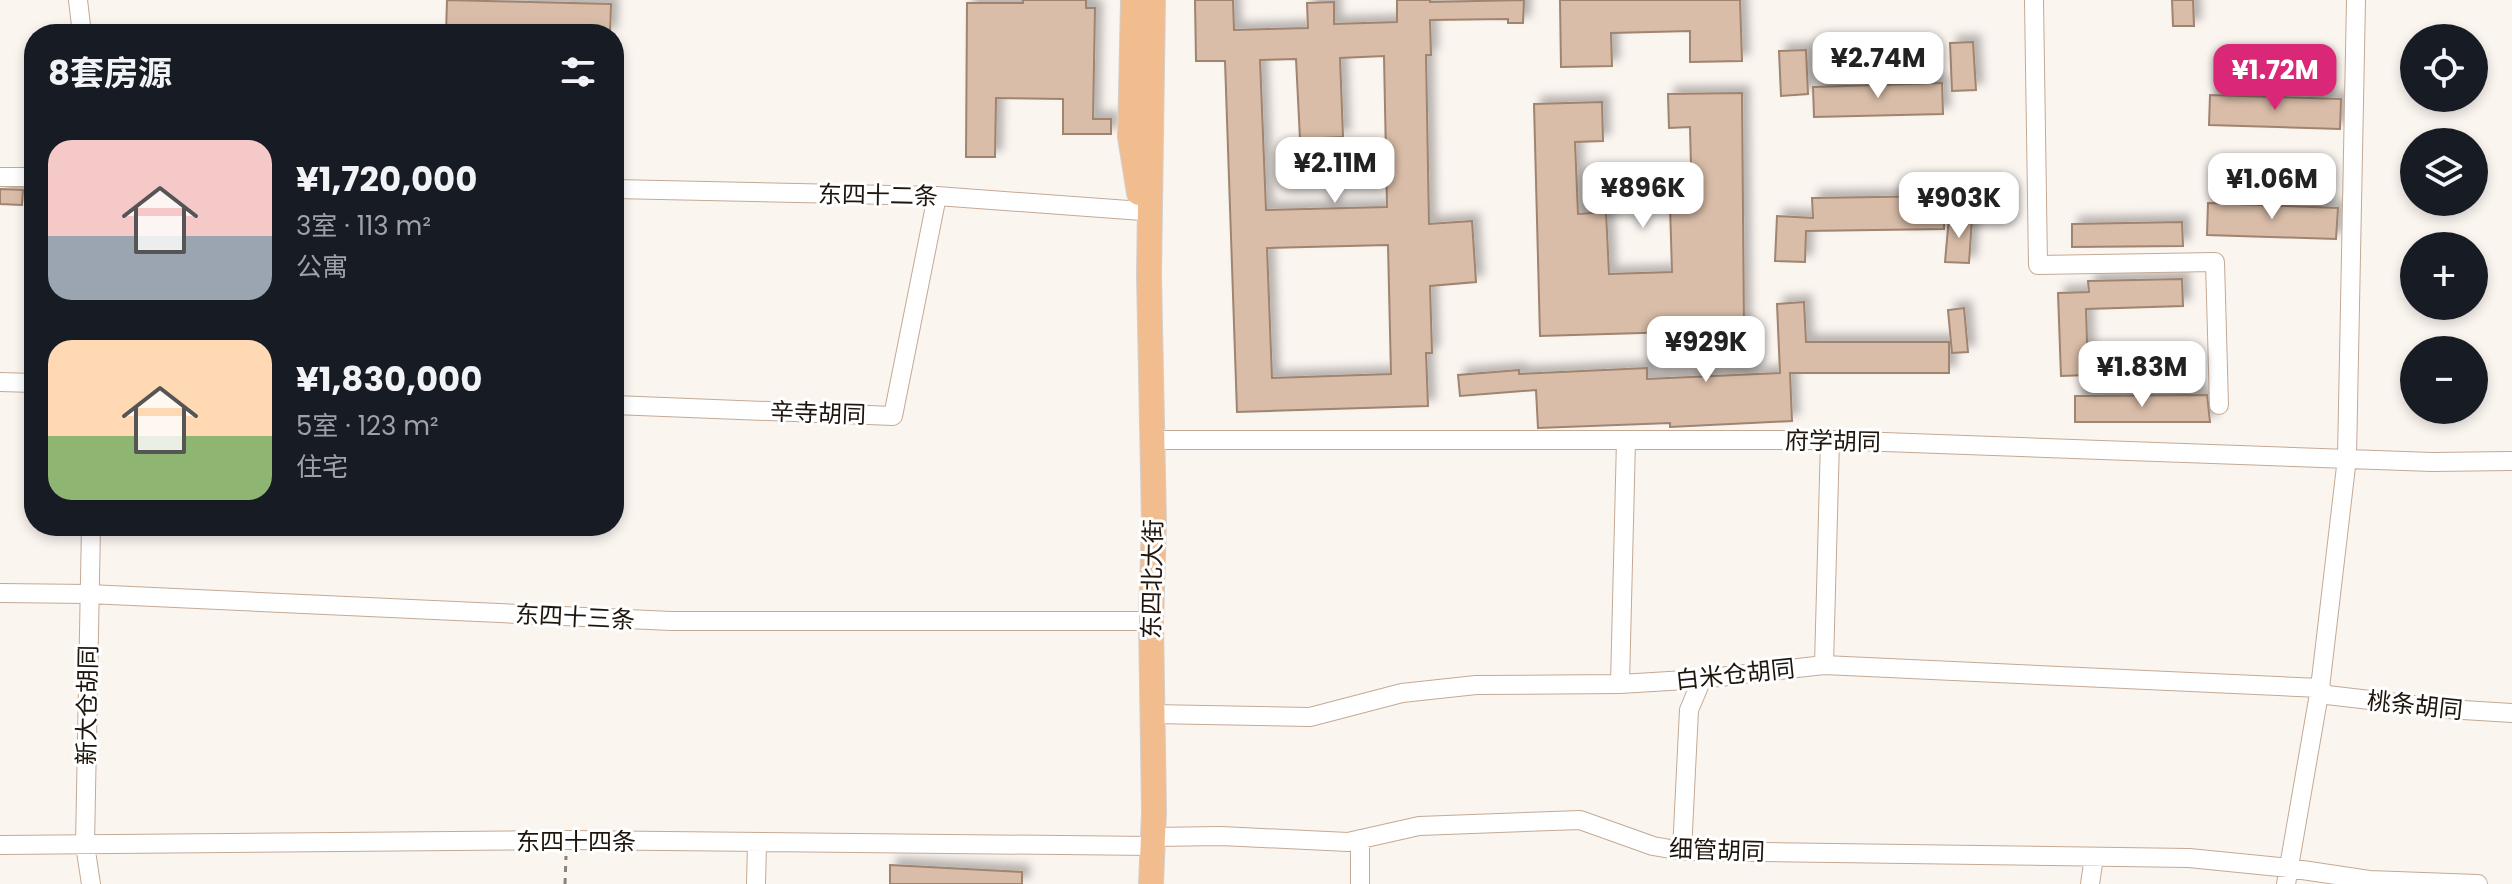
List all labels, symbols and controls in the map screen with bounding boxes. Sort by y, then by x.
map controls [2400,24,2488,424]
button: locate [2400,24,2488,112]
pin: ¥2.74M [1813,32,1943,100]
text: ¥2.74M [1830,40,1926,76]
pin: ¥1.72M [2210,44,2340,112]
text: 8套房源 [48,49,172,97]
icon: filters [556,50,600,94]
text: ¥1.72M [2231,52,2319,88]
button: layers [2400,128,2488,216]
pin: ¥2.11M [1270,137,1400,205]
text: ¥2.11M [1293,145,1377,181]
pin: ¥1.06M [2207,153,2337,221]
text: ¥1,720,000 [296,155,477,203]
text: ¥1.06M [2226,161,2318,197]
pin: ¥896K [1587,162,1699,230]
text: ¥896K [1601,170,1685,206]
icon: home [112,172,208,268]
pin: ¥903K [1903,172,2015,240]
street label: 东四十二条 [818,177,938,213]
text: ¥903K [1917,180,2001,216]
text: 3室 · 113 m² [296,208,431,244]
button: + [2400,232,2488,320]
text: 公寓 [296,249,348,285]
pin: ¥929K [1650,316,1762,384]
text: ¥929K [1665,324,1747,360]
button: − [2400,336,2488,424]
pin: ¥1.83M [2077,341,2207,409]
text: ¥1.83M [2096,349,2188,385]
text: ¥1,830,000 [296,355,482,403]
icon: home [112,372,208,468]
street label: 辛寺胡同 [769,395,867,431]
text: 5室 · 123 m² [296,408,439,444]
street label: 府学胡同 [1785,424,1881,458]
text: 住宅 [296,449,348,485]
street label: 东四北大街 [1134,519,1170,639]
street label: 东四十三条 [514,597,636,637]
street label: 新大仓胡同 [69,645,105,765]
street label: 白米仓胡同 [1674,651,1796,697]
street label: 桃条胡同 [2366,684,2464,726]
street label: 东四十四条 [516,825,636,858]
street label: 细管胡同 [1668,832,1766,868]

